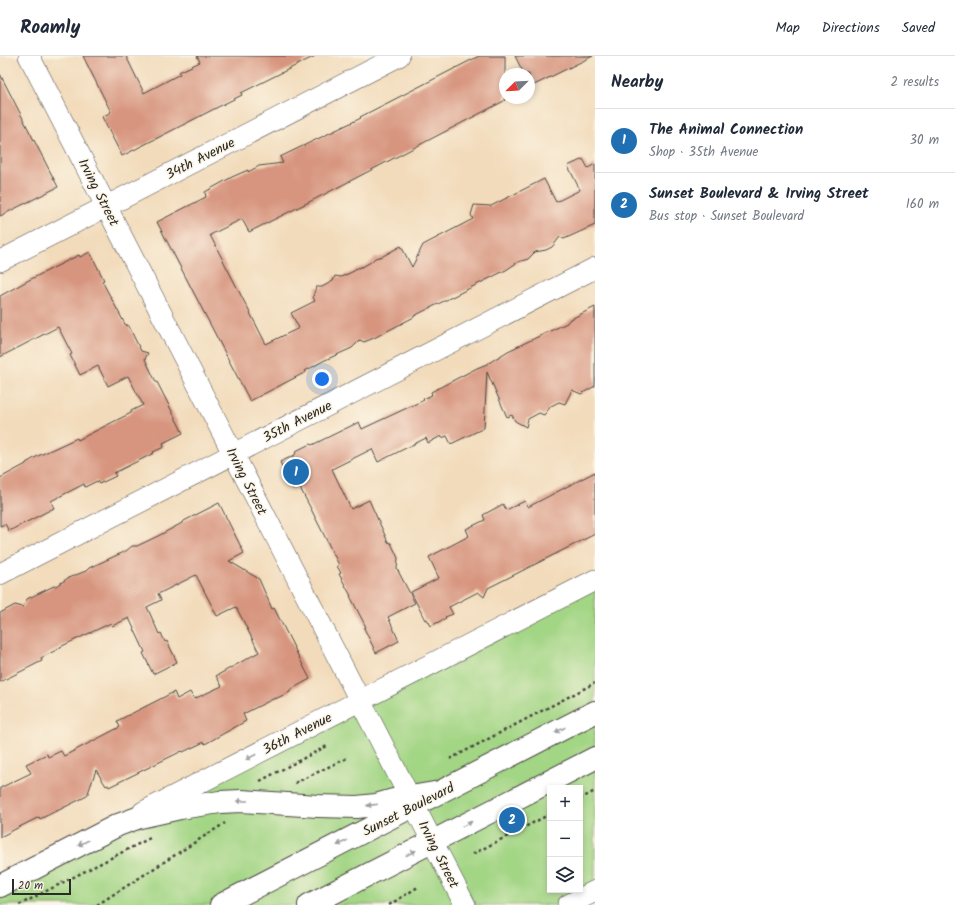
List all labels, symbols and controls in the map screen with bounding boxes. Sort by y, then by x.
text: Roamly [20,13,80,43]
text: Map [775,17,800,39]
text: Directions [822,17,880,39]
text: Saved [902,17,935,39]
north arrow [499,68,535,104]
text: Nearby [611,69,663,96]
text: 2 results [891,72,939,93]
text: The Animal Connection [649,118,803,142]
text: 1 [622,130,626,151]
text: 30 m [910,130,939,151]
street label: 34th Avenue [162,132,240,186]
text: Shop · 35th Avenue [649,142,758,163]
street label: Irving Street [72,155,125,231]
text: Sunset Boulevard & Irving Street [649,182,869,206]
text: 2 [620,194,628,215]
text: 160 m [906,194,939,215]
text: Bus stop · Sunset Boulevard [649,206,804,227]
your location [312,369,332,389]
street label: 35th Avenue [259,395,337,449]
street label: Irving Street [220,444,273,520]
pin: 1 [283,457,309,487]
street label: 36th Avenue [259,707,337,761]
one-way arrow [555,727,566,733]
one-way arrow [245,754,256,760]
street label: Sunset Boulevard [359,777,459,843]
map controls [547,785,583,893]
button: + [547,785,583,821]
one-way arrow [235,798,248,804]
one-way arrow [366,802,378,808]
pin: 2 [499,805,525,835]
street label: Irving Street [412,817,465,893]
one-way arrow [461,821,473,827]
button: − [547,821,583,857]
one-way arrow [77,840,89,846]
one-way arrow [336,840,348,846]
one-way arrow [406,849,417,856]
button: layers [547,857,583,893]
scale bar [12,877,71,896]
text: 20 m [18,877,43,895]

